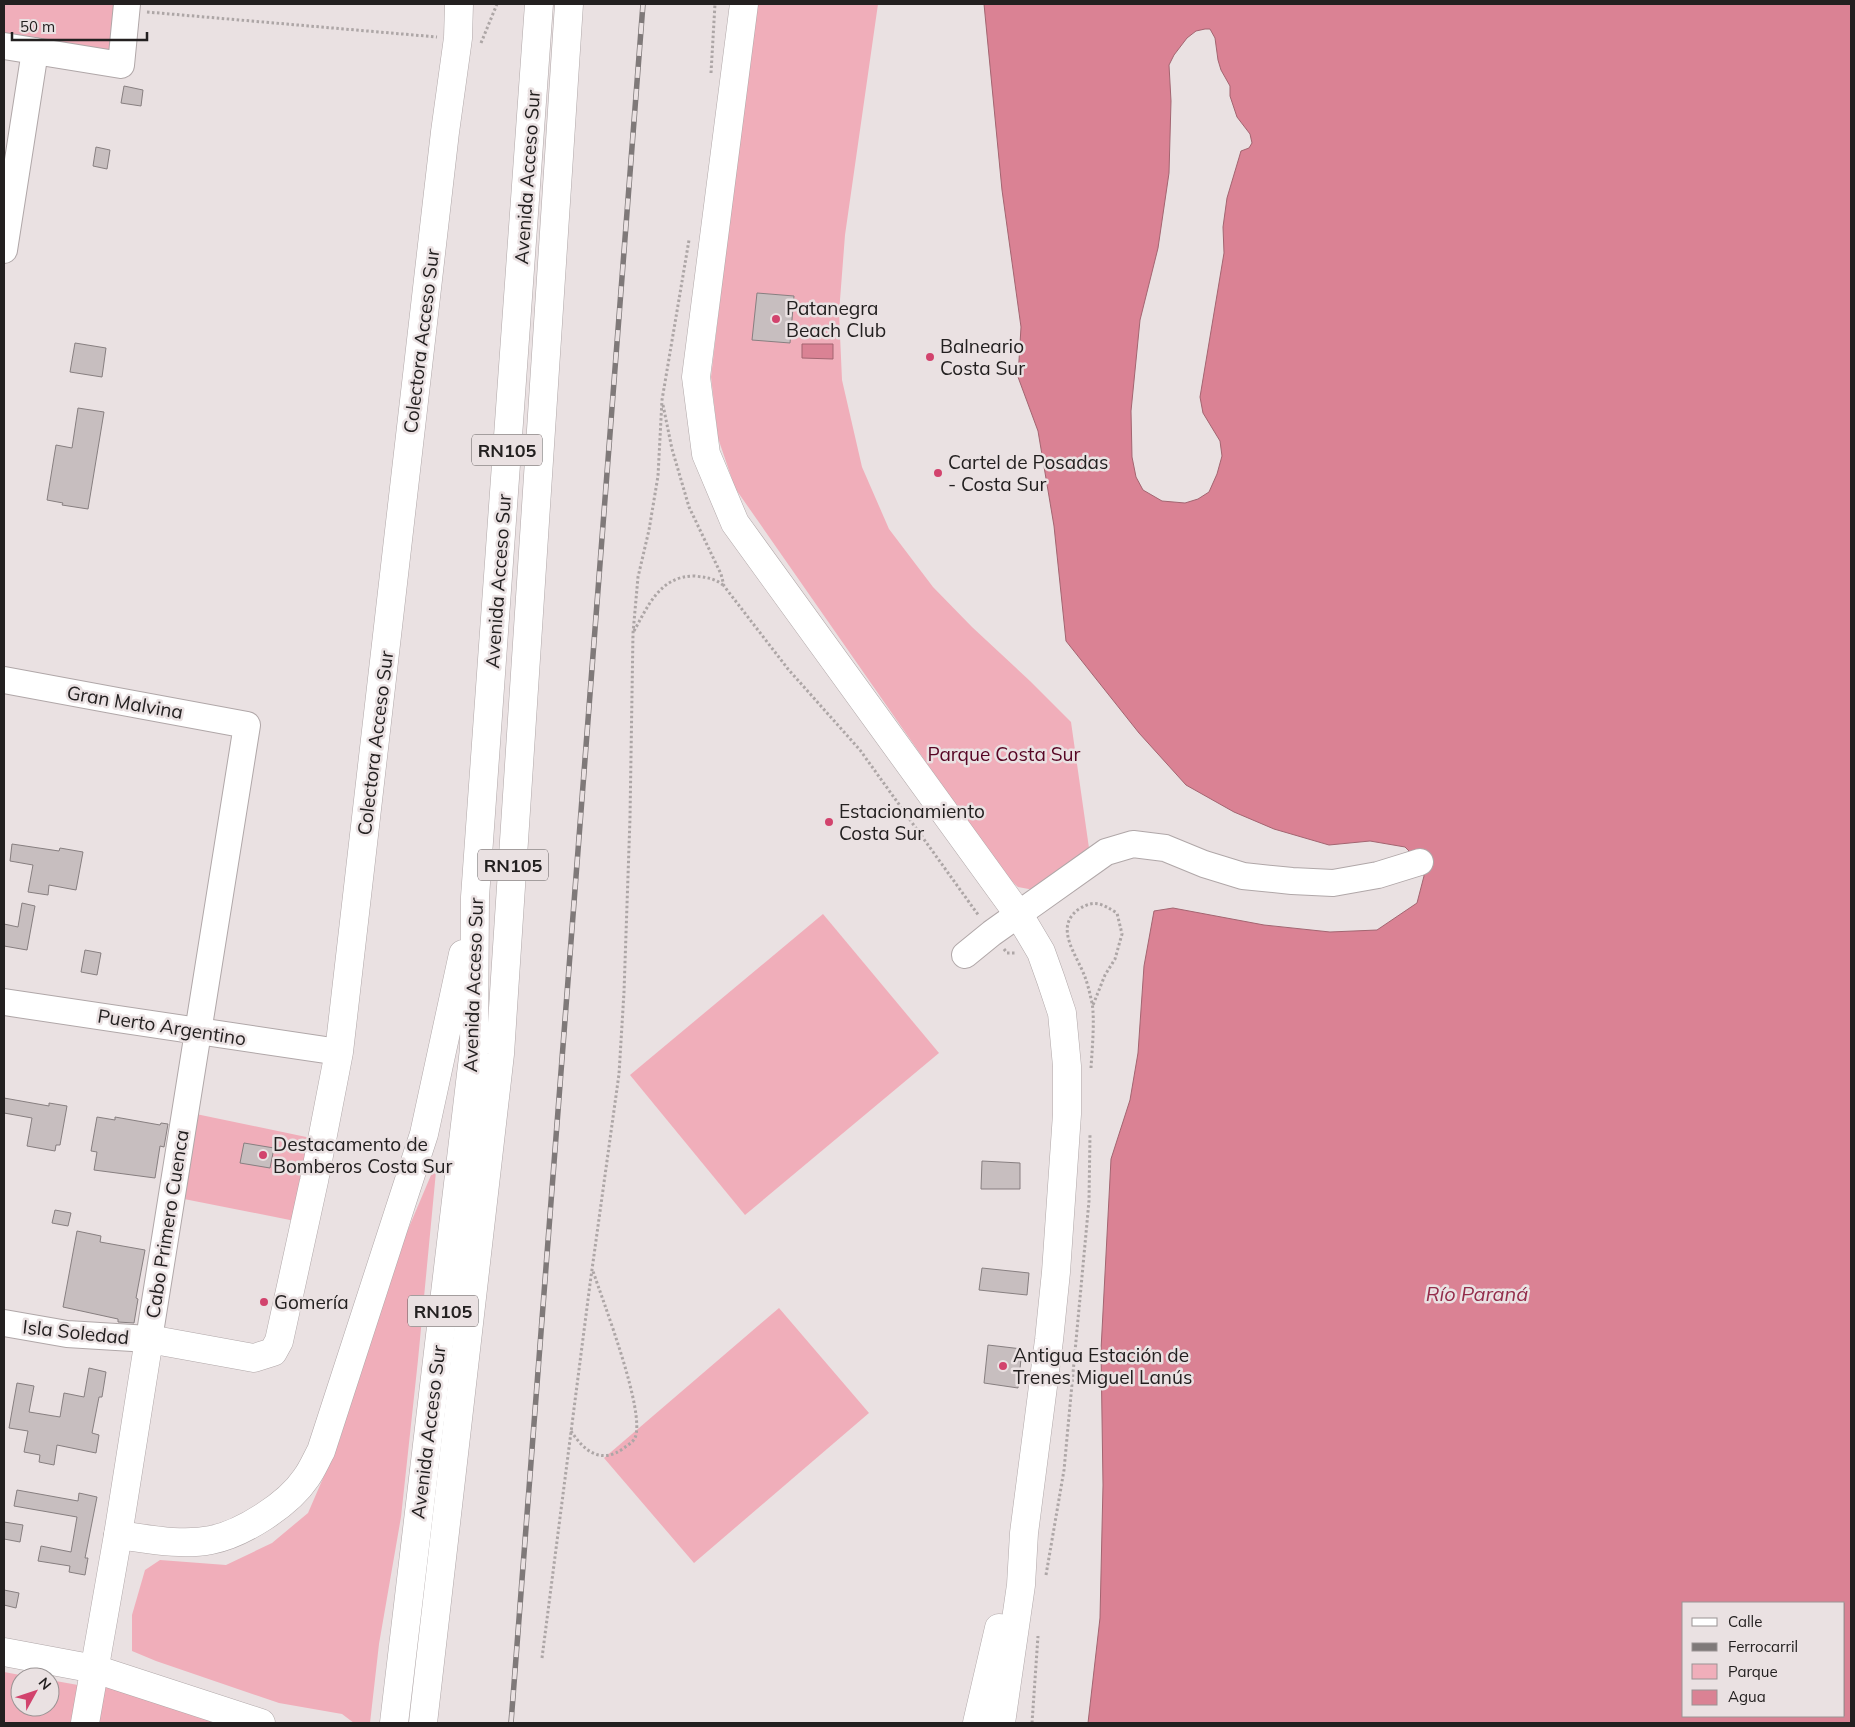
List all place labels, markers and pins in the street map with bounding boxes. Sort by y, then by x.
place label: Patanegra Beach Club [786,296,886,342]
marker: Patanegra Beach Club [770,313,782,325]
place label: Balneario Costa Sur [940,334,1025,380]
marker: Balneario Costa Sur [924,351,936,363]
place label: Cartel de Posadas - Costa Sur [948,450,1108,496]
marker: Cartel de Posadas - Costa Sur [932,467,944,479]
place label: Estacionamiento Costa Sur [839,799,985,845]
marker: Estacionamiento Costa Sur [823,816,835,828]
place label: Destacamento de Bomberos Costa Sur [273,1132,453,1178]
marker: Destacamento de Bomberos Costa Sur [257,1149,269,1161]
place label: Gomería [274,1290,349,1314]
marker: Gomería [258,1296,270,1308]
place label: Antigua Estación de Trenes Miguel Lanús [1013,1343,1192,1389]
marker: Antigua Estación de Trenes Miguel Lanús [997,1360,1009,1372]

